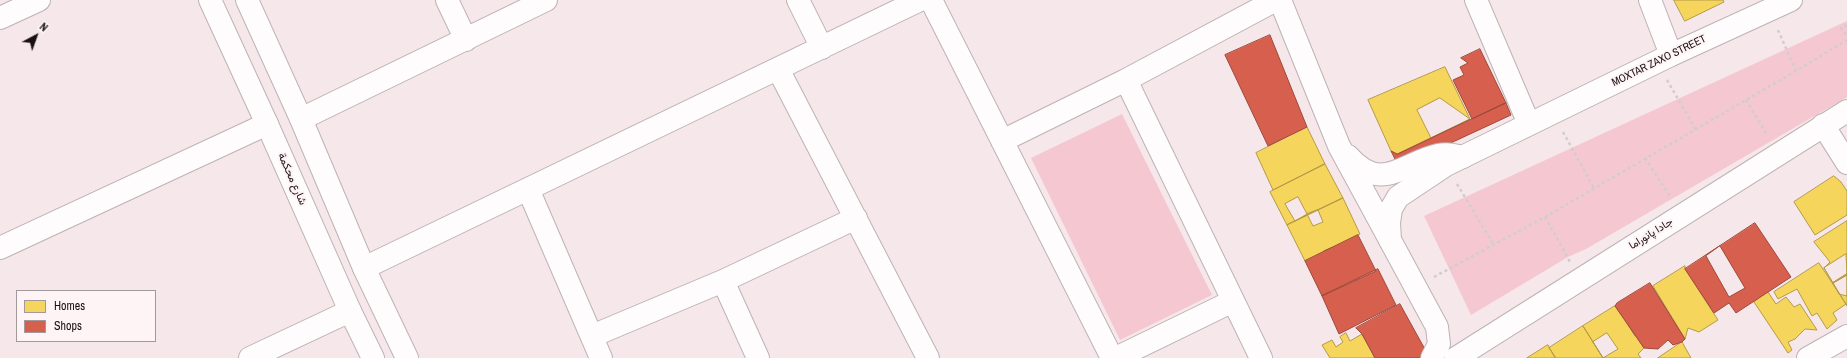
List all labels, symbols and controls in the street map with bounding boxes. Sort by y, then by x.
north arrow [16,16,56,56]
text: N [37,20,51,34]
street label: MOXTAR ZAXO STREET [1610,32,1708,90]
street label: شارع محكمة [275,151,309,207]
street label: جادا پانوراما [1627,215,1675,253]
legend [16,290,156,342]
text: Homes [54,298,85,314]
text: Shops [54,318,82,334]

